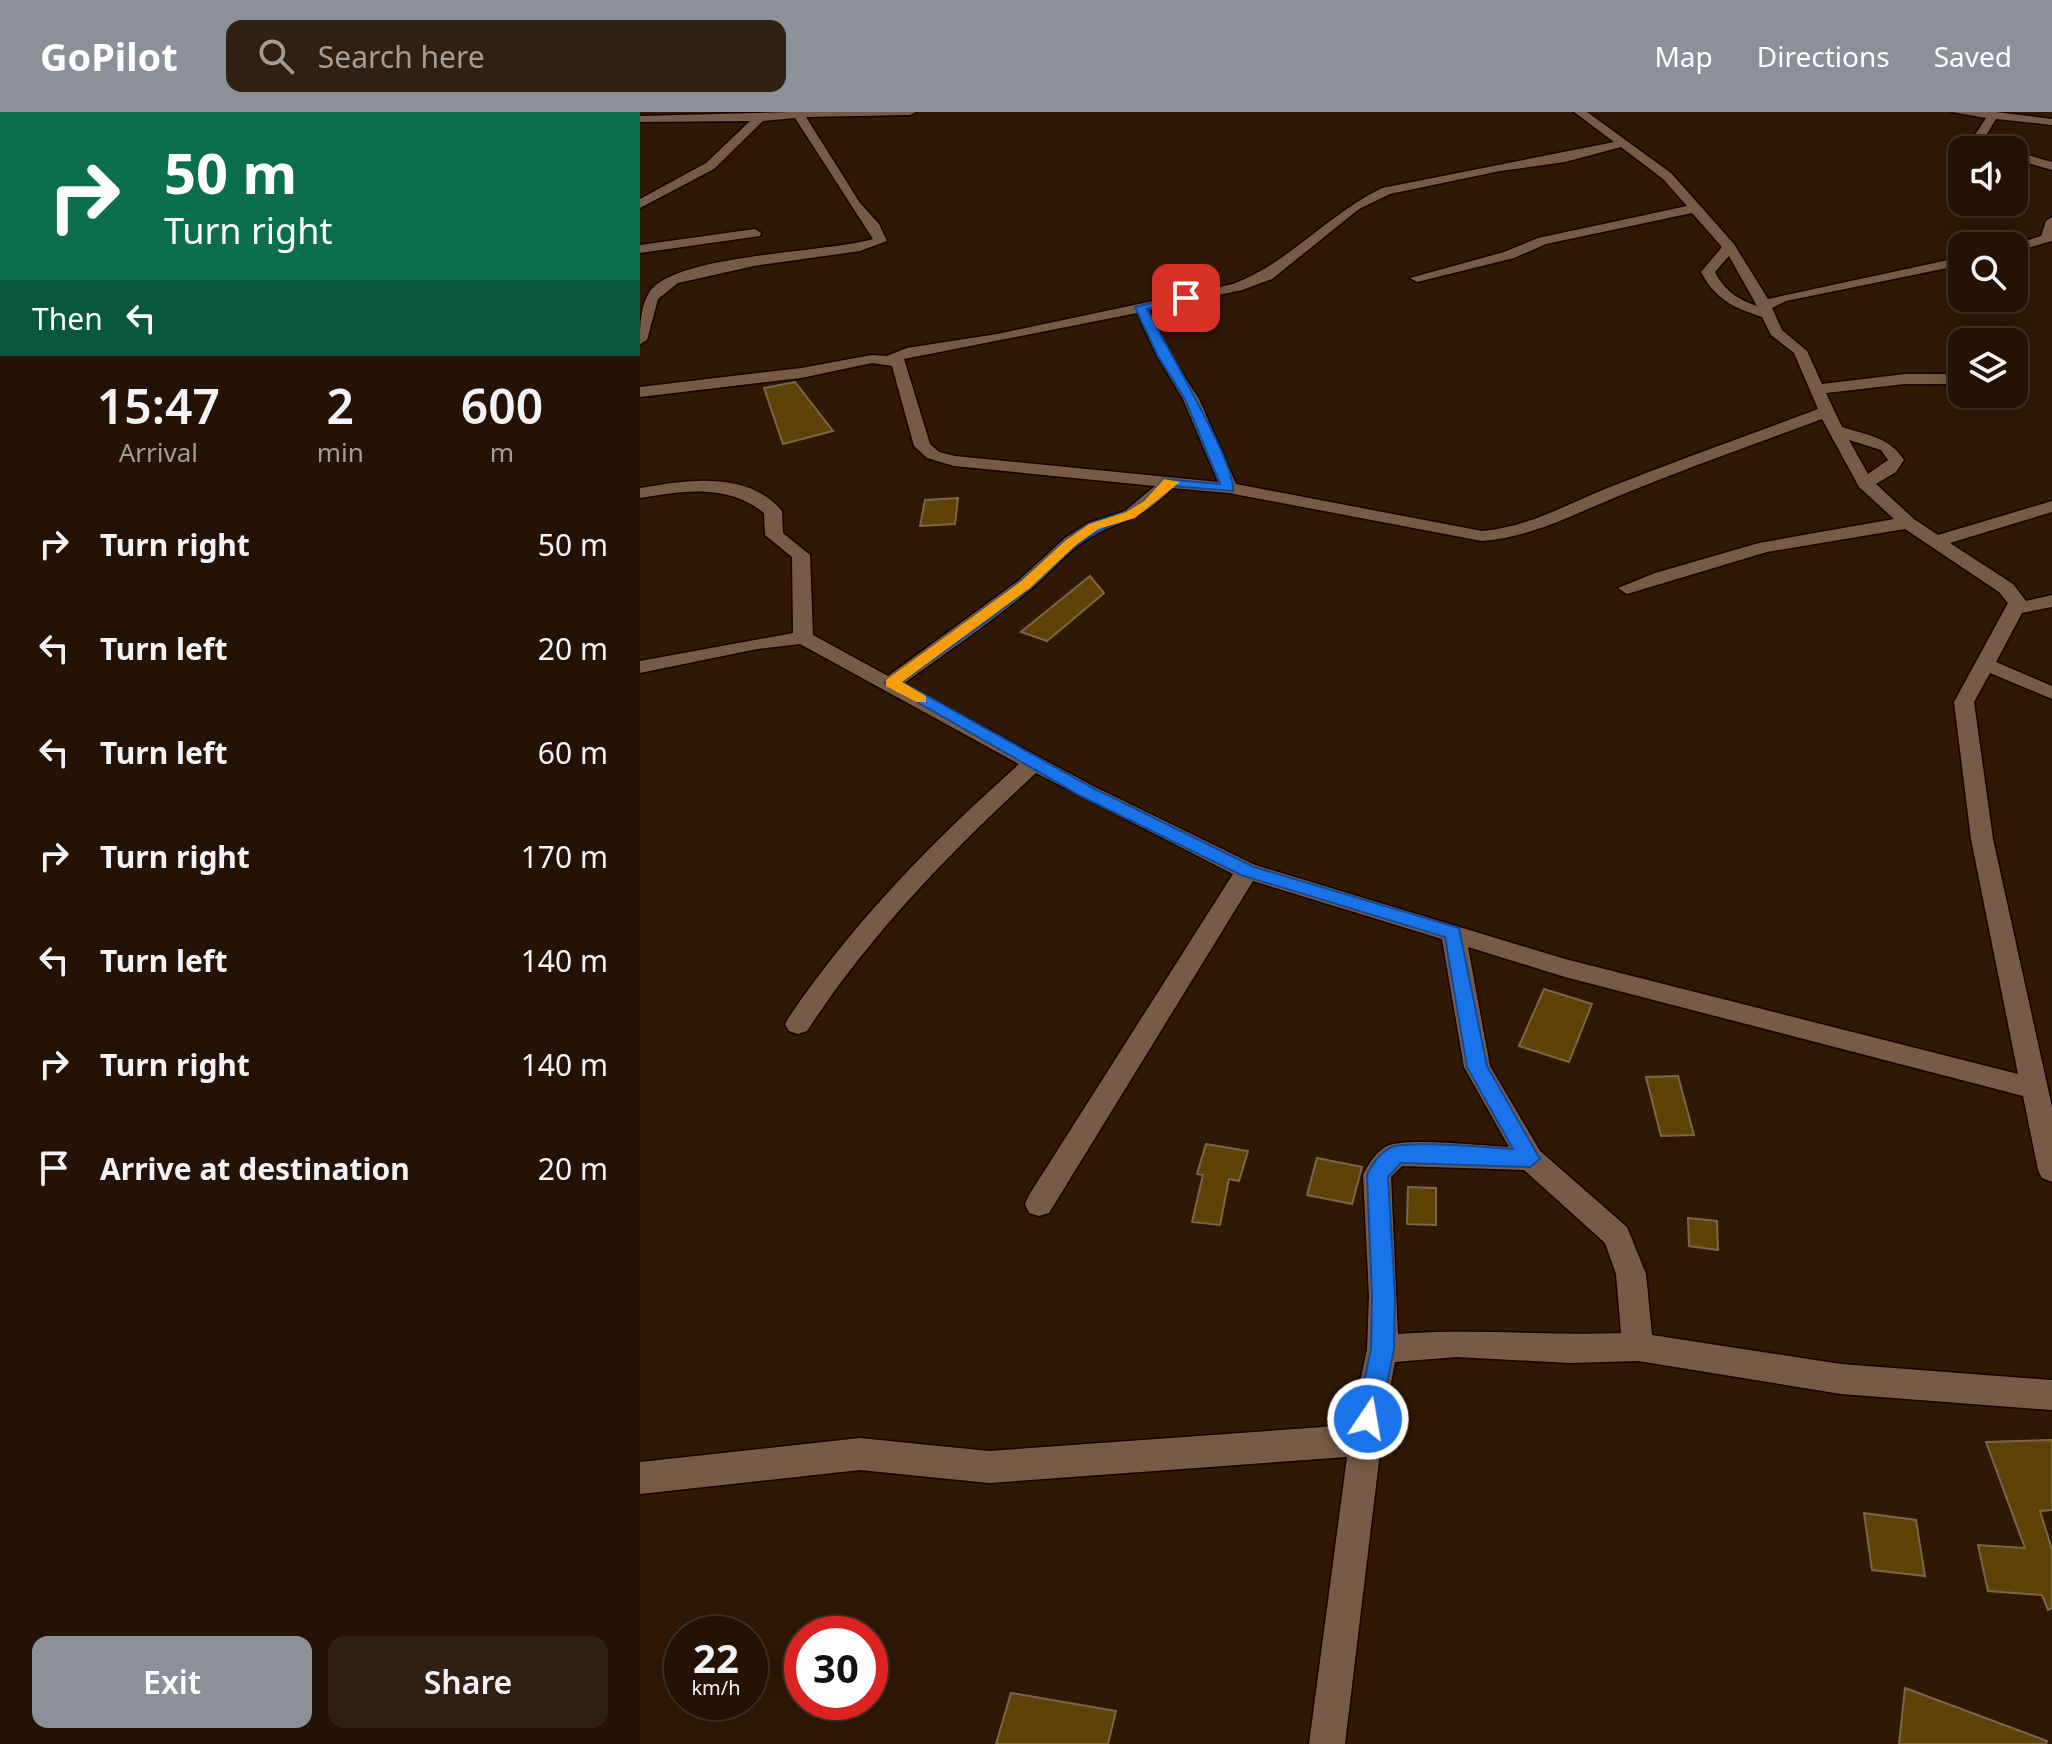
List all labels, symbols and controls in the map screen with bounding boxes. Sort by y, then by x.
search box [226,20,786,92]
text: GoPilot [40,30,178,82]
icon: search [254,34,298,78]
text: Search here [318,36,485,77]
text: Map [1654,37,1713,75]
text: Directions [1757,37,1890,75]
text: Saved [1934,37,2012,75]
text: 50 m [164,134,297,210]
map controls [1948,136,2028,408]
button: sound [1948,136,2028,216]
icon: right [32,144,136,248]
text: Turn right [164,206,332,255]
button: search [1948,232,2028,312]
pin [1152,264,1220,332]
icon: arrive [1164,276,1208,320]
icon: left [119,296,163,340]
text: Then [32,298,103,339]
button: layers [1948,328,2028,408]
text: 15:47 [97,373,220,438]
text: 2 [327,373,354,438]
text: 600 [461,373,543,438]
text: Arrival [119,434,198,470]
text: min [317,434,364,470]
text: m [490,434,514,470]
icon: right [32,522,76,566]
text: Turn right [100,524,250,565]
text: 50 m [538,524,608,565]
icon: left [32,626,76,670]
text: Turn left [100,628,228,669]
text: 20 m [538,628,608,669]
icon: left [32,730,76,774]
text: Turn left [100,732,228,773]
text: 60 m [538,732,608,773]
icon: right [32,834,76,878]
text: Turn right [100,836,250,877]
text: 170 m [521,836,608,877]
icon: left [32,938,76,982]
text: Turn left [100,940,228,981]
text: 140 m [521,940,608,981]
icon: right [32,1042,76,1086]
text: Turn right [100,1044,250,1085]
text: 140 m [521,1044,608,1085]
icon: arrive [32,1146,76,1190]
text: Arrive at destination [100,1148,410,1189]
text: 20 m [538,1148,608,1189]
position arrow [1326,1377,1410,1461]
speed limit sign: 30 [784,1616,888,1720]
text: 22 [693,1630,739,1685]
button: Exit [32,1636,312,1728]
button: Share [328,1636,608,1728]
text: km/h [691,1674,741,1701]

